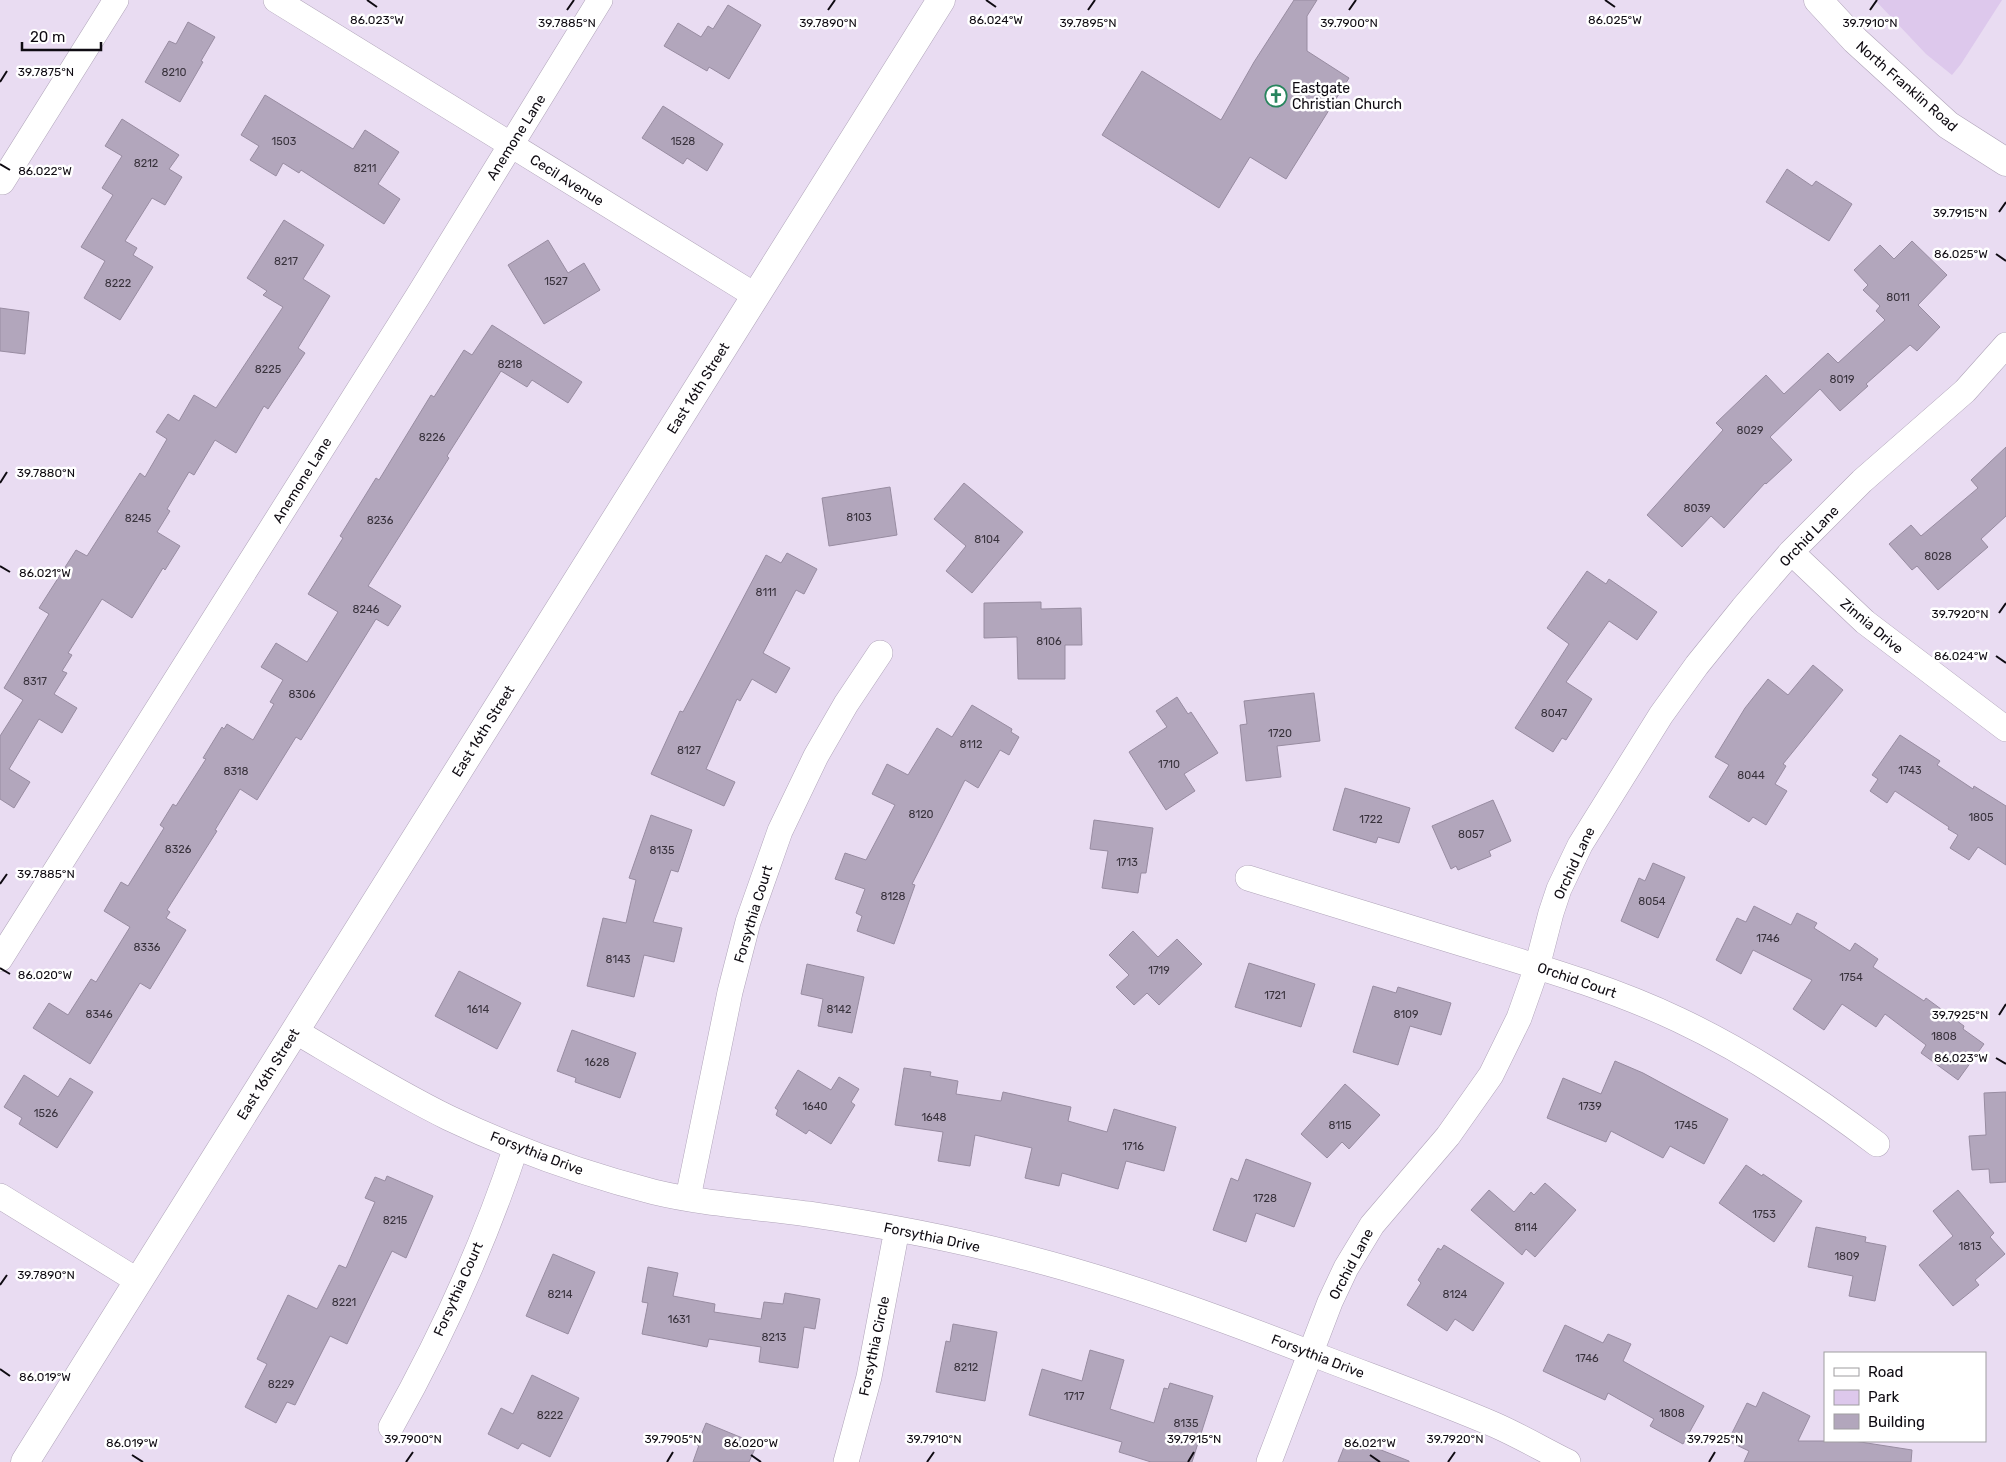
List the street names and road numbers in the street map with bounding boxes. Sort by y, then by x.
street label: North Franklin Road [1852,38,1961,135]
street label: Anemone Lane [483,91,550,183]
street label: Cecil Avenue [527,151,607,210]
street label: East 16th Street [664,339,734,437]
street label: Anemone Lane [269,434,336,526]
street label: Orchid Lane [1776,502,1843,570]
street label: Zinnia Drive [1837,595,1907,658]
street label: East 16th Street [449,682,519,780]
street label: Orchid Lane [1550,824,1599,902]
street label: Forsythia Court [731,863,777,965]
street label: Orchid Court [1535,959,1619,1002]
street label: East 16th Street [234,1025,304,1123]
street label: Forsythia Drive [488,1128,586,1179]
street label: Forsythia Drive [882,1219,982,1256]
street label: Orchid Lane [1326,1226,1377,1303]
street label: Forsythia Court [430,1239,487,1339]
street label: Forsythia Circle [856,1295,893,1397]
street label: Forsythia Drive [1269,1331,1367,1382]

